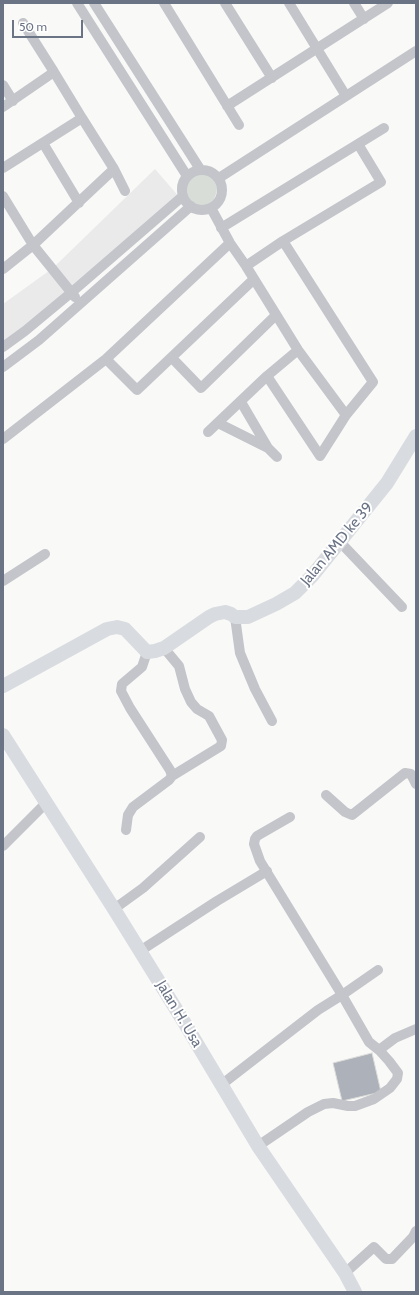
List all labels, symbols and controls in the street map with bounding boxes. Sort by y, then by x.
scale bar [14,12,85,38]
text: 50 m [19,19,47,34]
street label: Jalan AMD ke 39 [297,499,377,589]
street label: Jalan H. Usa [152,977,206,1051]

